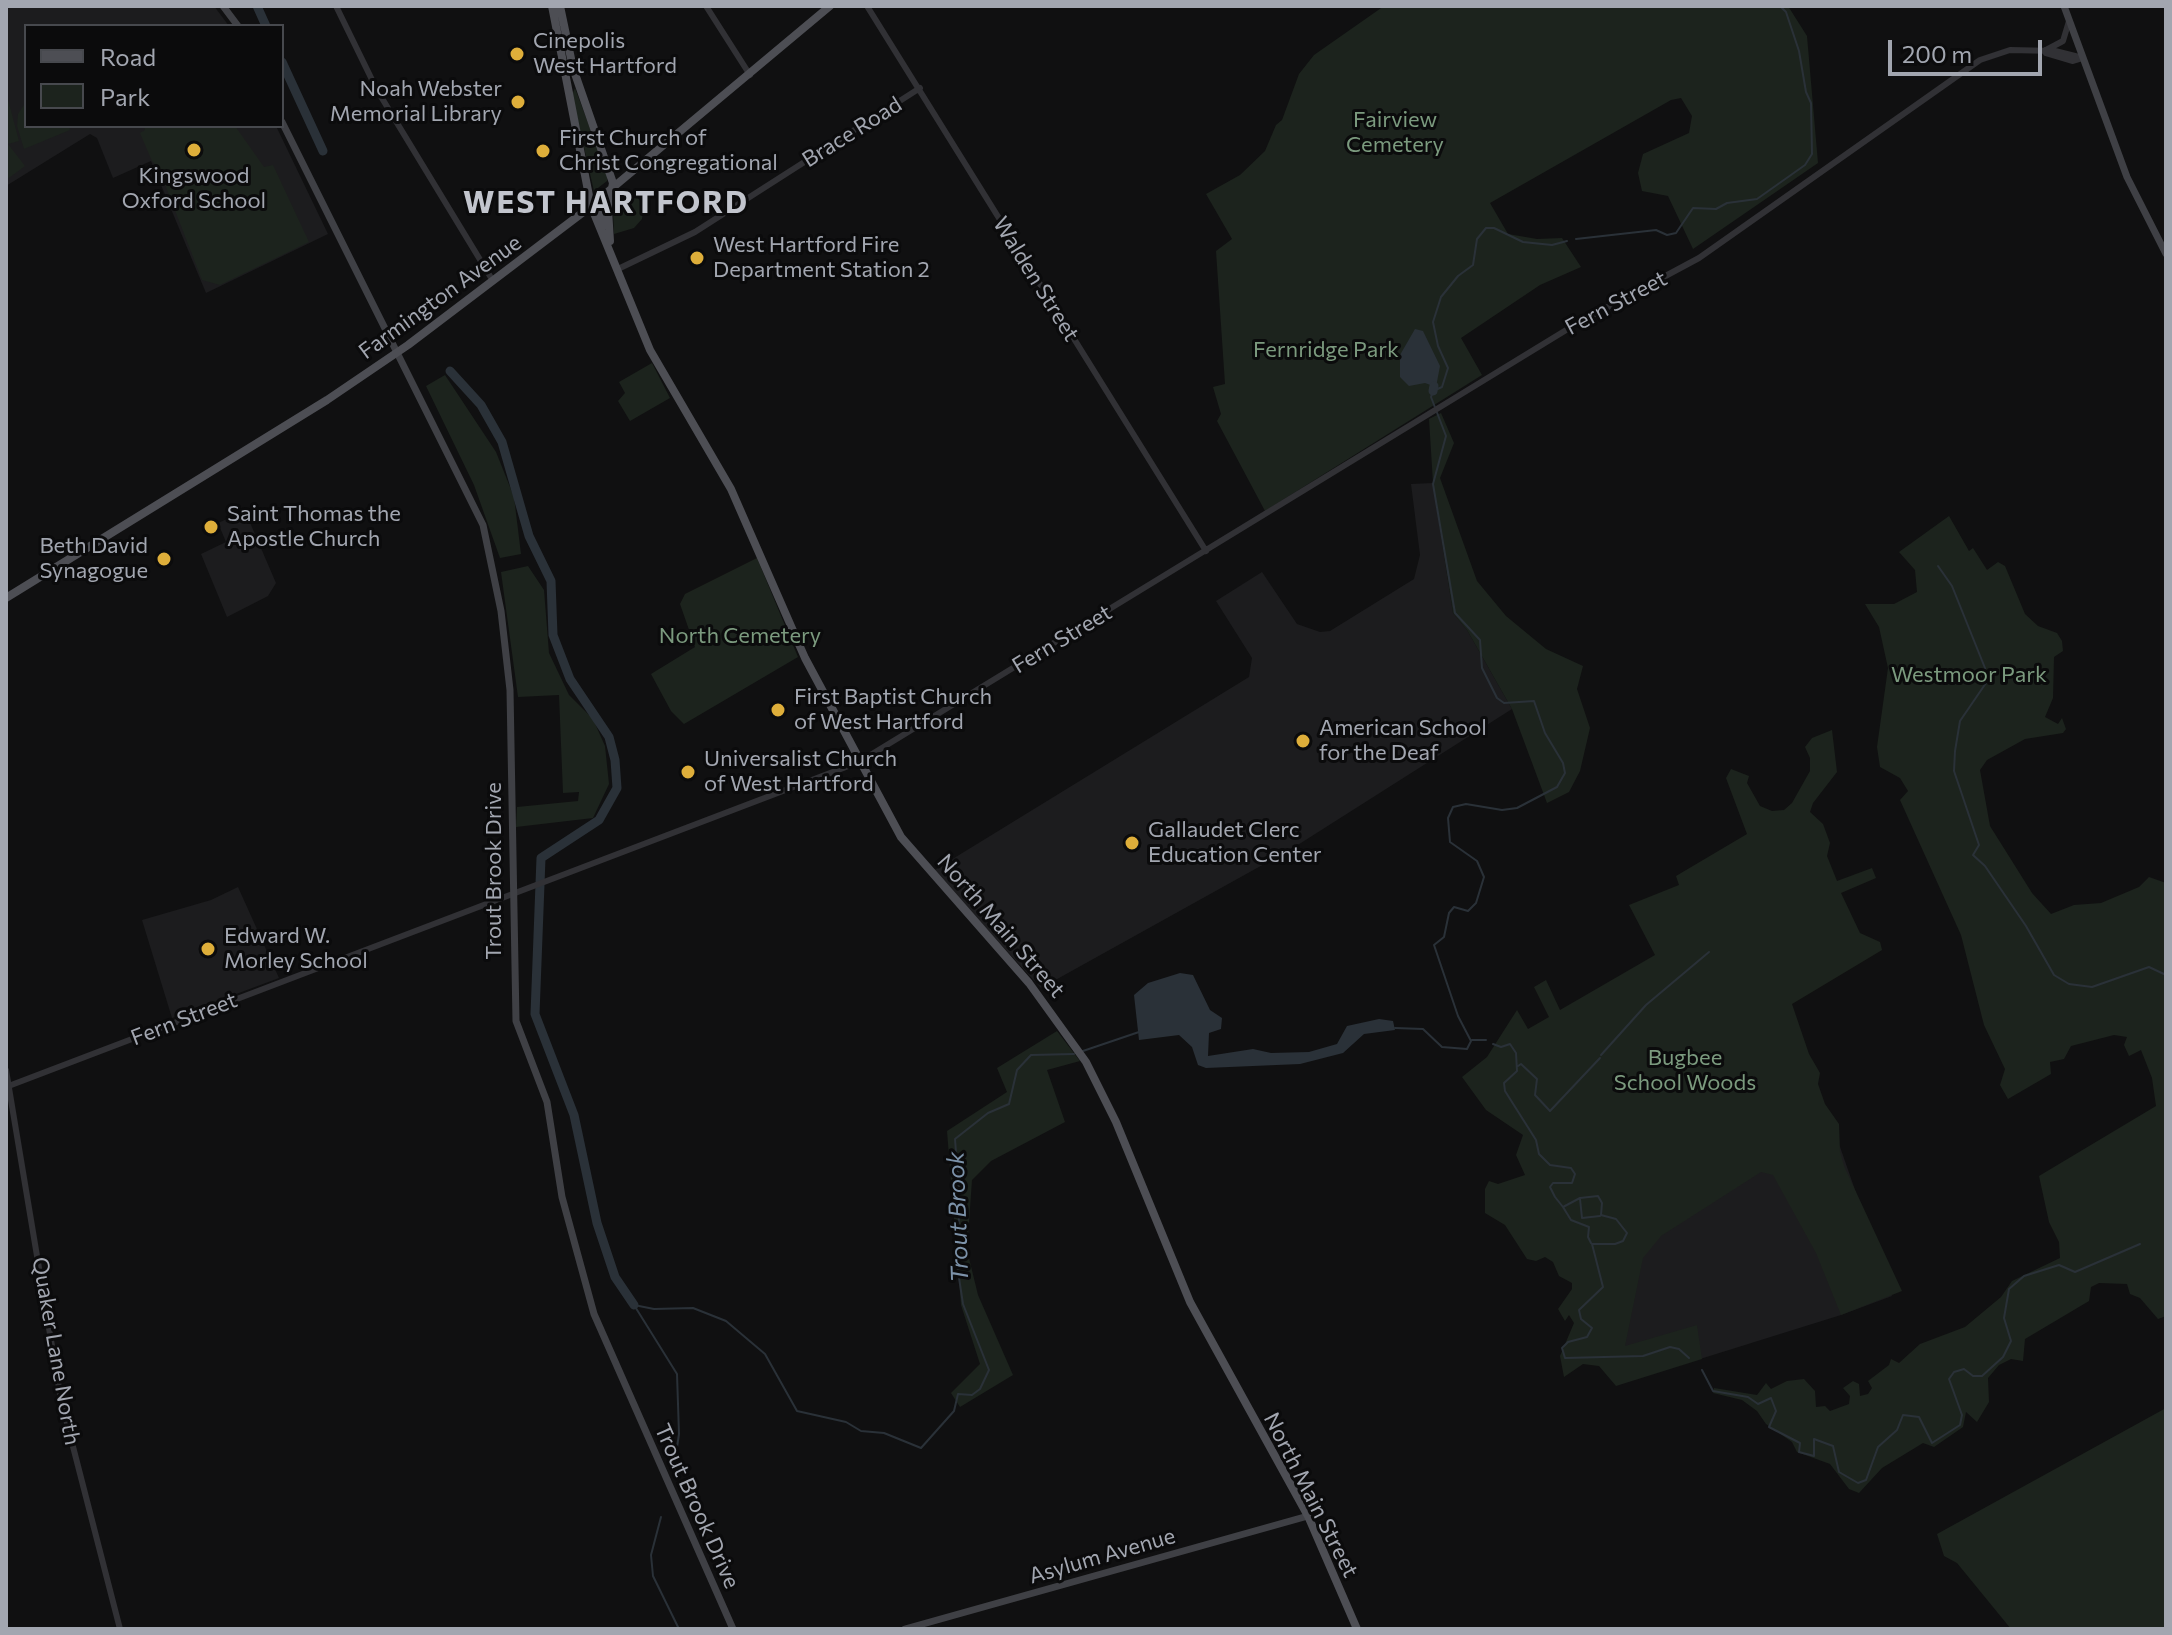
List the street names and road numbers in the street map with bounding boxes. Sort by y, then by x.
street label: Brace Road [797,91,907,173]
street label: Walden Street [987,212,1085,346]
street label: Farmington Avenue [354,229,526,365]
street label: Fern Street [1561,265,1671,341]
street label: Fern Street [1007,599,1117,679]
street label: Trout Brook Drive [481,782,507,960]
street label: North Main Street [932,849,1070,1003]
street label: Fern Street [127,987,241,1051]
street label: Quaker Lane North [26,1255,86,1447]
street label: North Main Street [1258,1408,1364,1582]
street label: Trout Brook Drive [649,1420,745,1592]
street label: Asylum Avenue [1026,1523,1178,1589]

